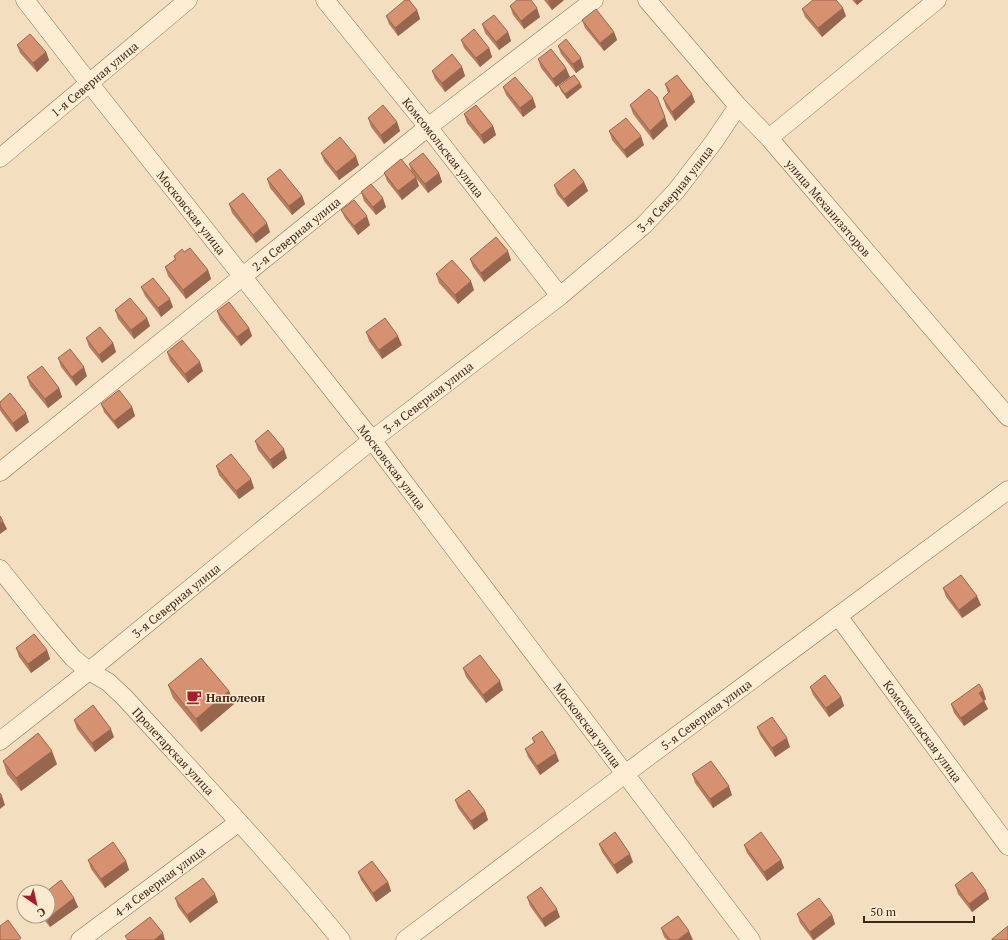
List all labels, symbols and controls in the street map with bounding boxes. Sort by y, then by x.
street label: 1-я Северная улица [47,38,141,120]
street label: Комсомольская улица [399,94,487,200]
street label: 3-я Северная улица [634,142,716,235]
street label: улица Механизаторов [782,155,875,259]
street label: Московская улица [154,168,229,257]
street label: 2-я Северная улица [249,193,343,274]
street label: 3-я Северная улица [380,358,476,436]
street label: Московская улица [355,422,429,512]
street label: 3-я Северная улица [128,560,223,641]
street label: 5-я Северная улица [657,676,754,753]
street label: Комсомольская улица [880,677,966,785]
street label: Московская улица [551,680,625,770]
cafe icon: Наполеон [185,688,203,706]
place label: Наполеон [206,690,265,705]
street label: Пролетарская улица [130,704,218,798]
street label: 4-я Северная улица [111,842,208,920]
north arrow [16,884,56,924]
scale bar [864,898,974,924]
text: С [35,904,48,920]
text: 50 m [870,904,897,919]

